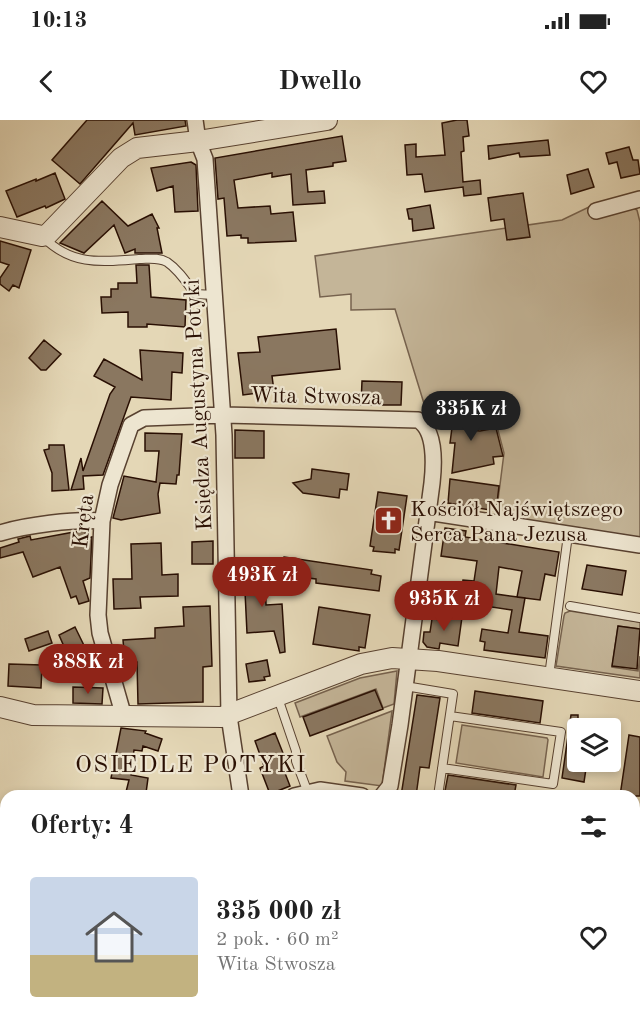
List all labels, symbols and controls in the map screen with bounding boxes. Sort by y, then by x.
text: 10:13 [30,10,87,32]
icon: back [30,65,63,98]
icon: heart [577,65,610,98]
text: Dwello [278,68,362,95]
street label: Księdza Augustyna Potyki [181,278,217,531]
street label: Wita Stwosza [250,385,382,409]
pin: 335K zł [416,391,526,442]
text: 335K zł [435,400,507,420]
street label: Kręta [70,493,98,550]
place label: Kościół Najświętszego Serca Pana Jezusa [410,499,623,546]
church icon: Kościół Najświętszego Serca Pana Jezusa [373,505,405,537]
pin: 493K zł [207,557,317,608]
text: 493K zł [226,566,298,586]
pin: 935K zł [389,581,499,632]
text: 935K zł [408,590,480,610]
pin: 388K zł [33,644,143,695]
text: 388K zł [52,653,124,673]
map controls [567,718,621,772]
button: layers [567,718,621,772]
district label: OSIEDLE POTYKI [75,754,307,778]
icon: filters [577,810,610,843]
text: Oferty: 4 [30,813,134,839]
text: 335 000 zł [216,899,341,925]
icon: home [78,901,150,973]
icon: heart [577,921,610,954]
text: 2 pok. · 60 m² [216,930,339,950]
text: Wita Stwosza [216,955,336,975]

